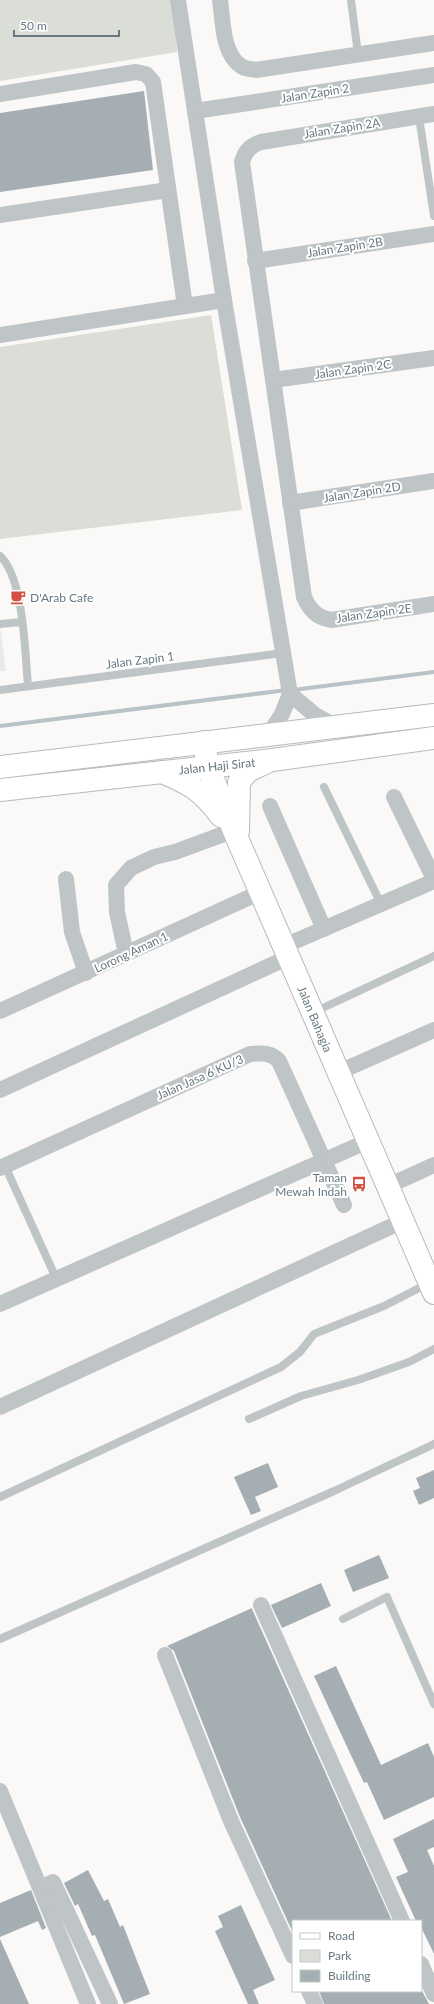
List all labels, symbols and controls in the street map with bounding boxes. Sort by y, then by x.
scale bar [14,12,119,38]
text: 50 m [20,18,47,33]
street label: Jalan Zapin 2 [280,80,350,106]
street label: Jalan Zapin 2A [303,114,382,141]
street label: Jalan Zapin 2B [306,234,384,260]
street label: Jalan Zapin 2C [314,356,392,382]
street label: Jalan Zapin 2D [322,478,402,506]
cafe icon: D'Arab Cafe [9,588,27,606]
place label: D'Arab Cafe [30,590,93,605]
street label: Jalan Zapin 2E [335,600,413,626]
street label: Jalan Zapin 1 [105,648,175,672]
street label: Jalan Haji Sirat [178,754,257,777]
street label: Lorong Aman 1 [92,928,170,976]
street label: Jalan Bahagia [294,984,336,1055]
street label: Jalan Jasa 6 KU/3 [154,1051,246,1103]
place label: Taman Mewah Indah [275,1170,347,1199]
bus stop icon: Taman Mewah Indah [350,1175,368,1193]
legend [292,1920,422,1992]
text: Road [328,1928,355,1943]
text: Park [328,1948,352,1963]
text: Building [328,1968,371,1983]

